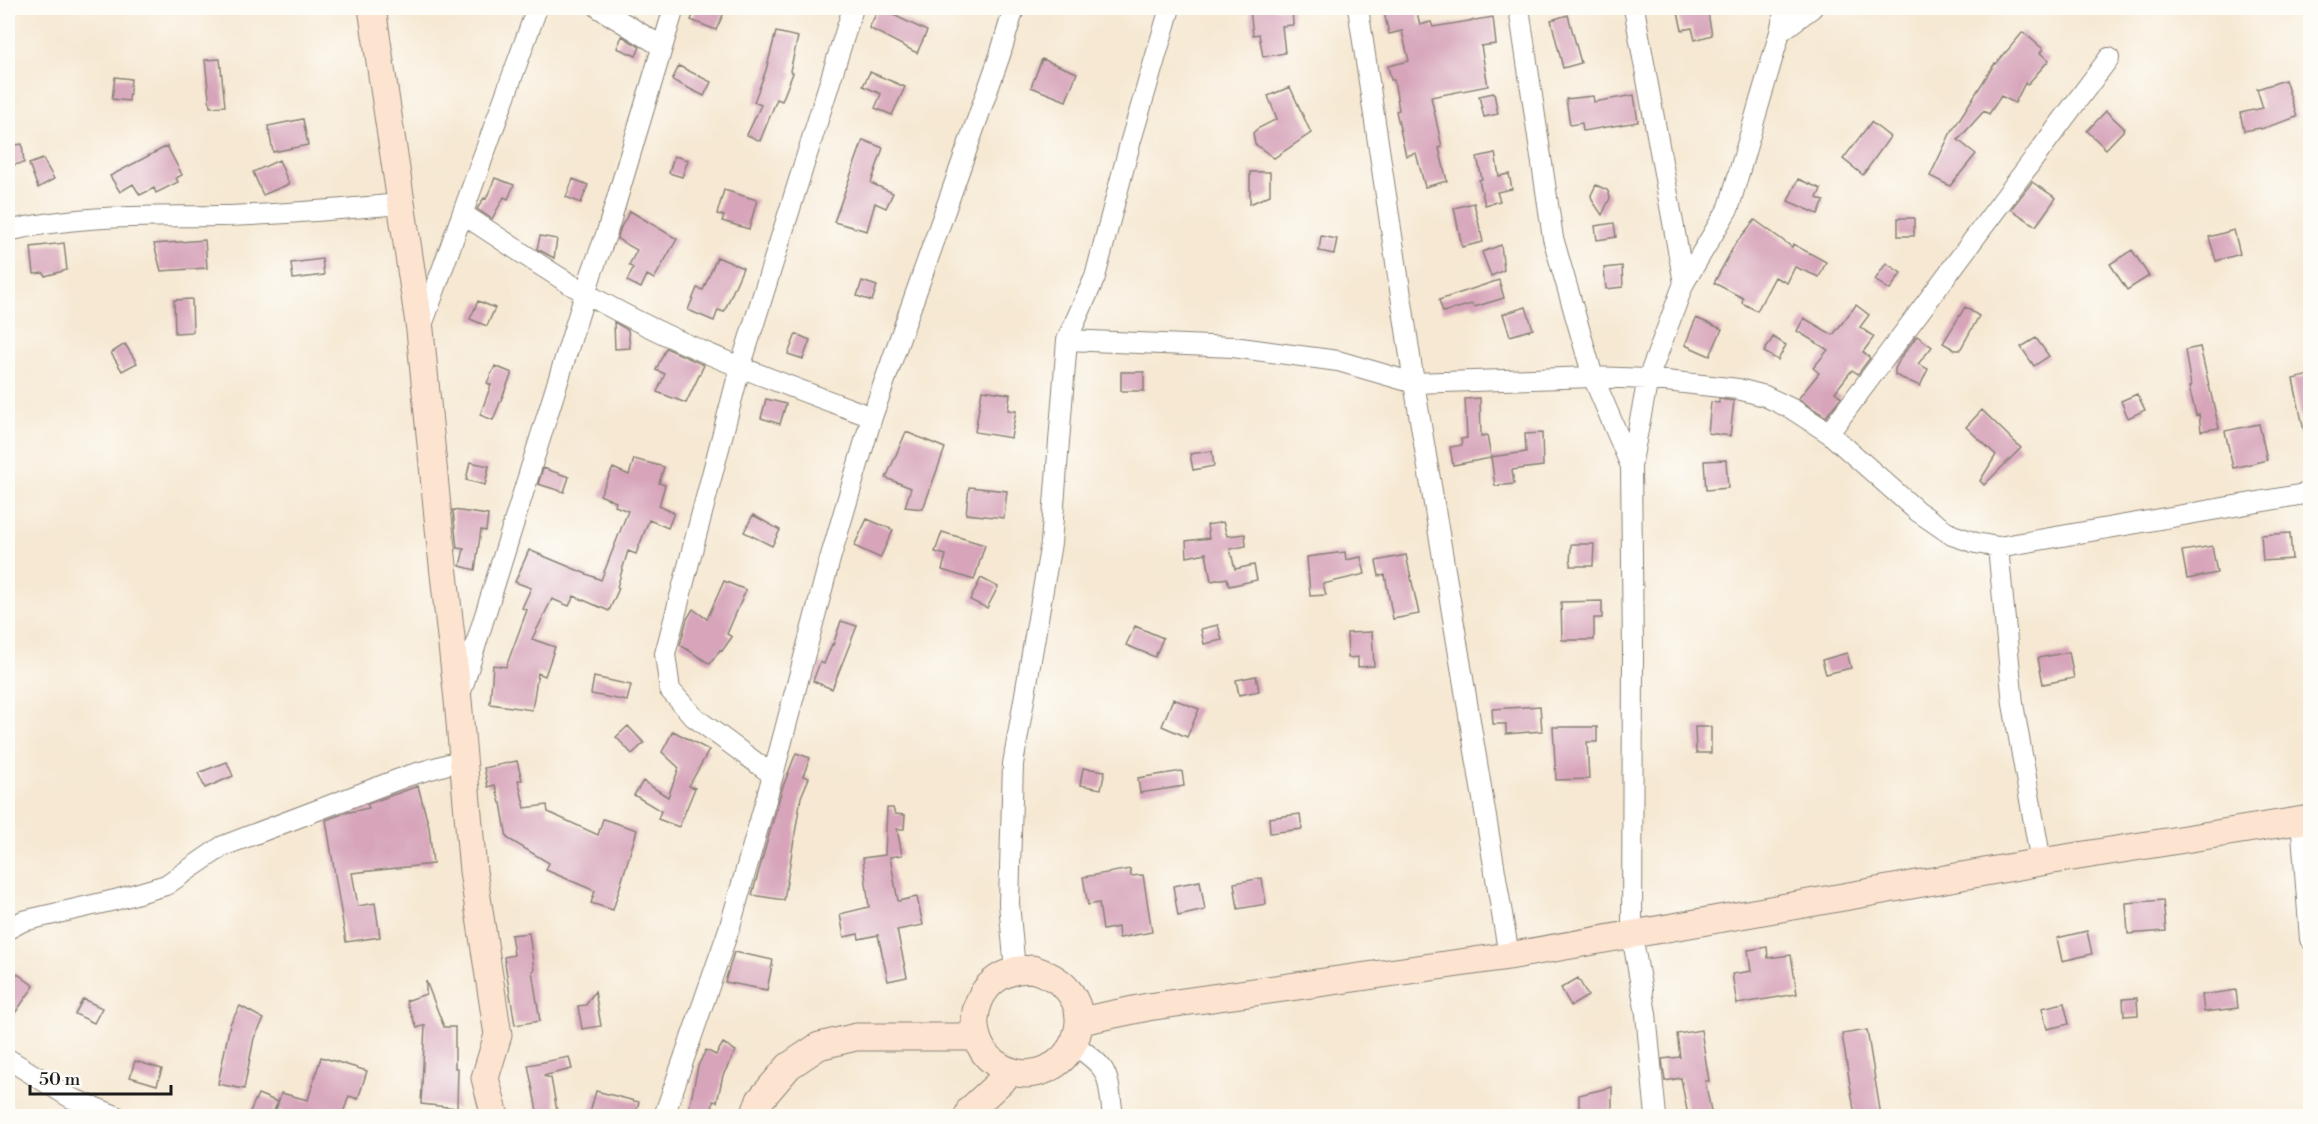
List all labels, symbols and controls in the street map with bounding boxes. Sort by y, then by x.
scale bar [30,1058,171,1096]
text: 50 m [39,1068,81,1091]

